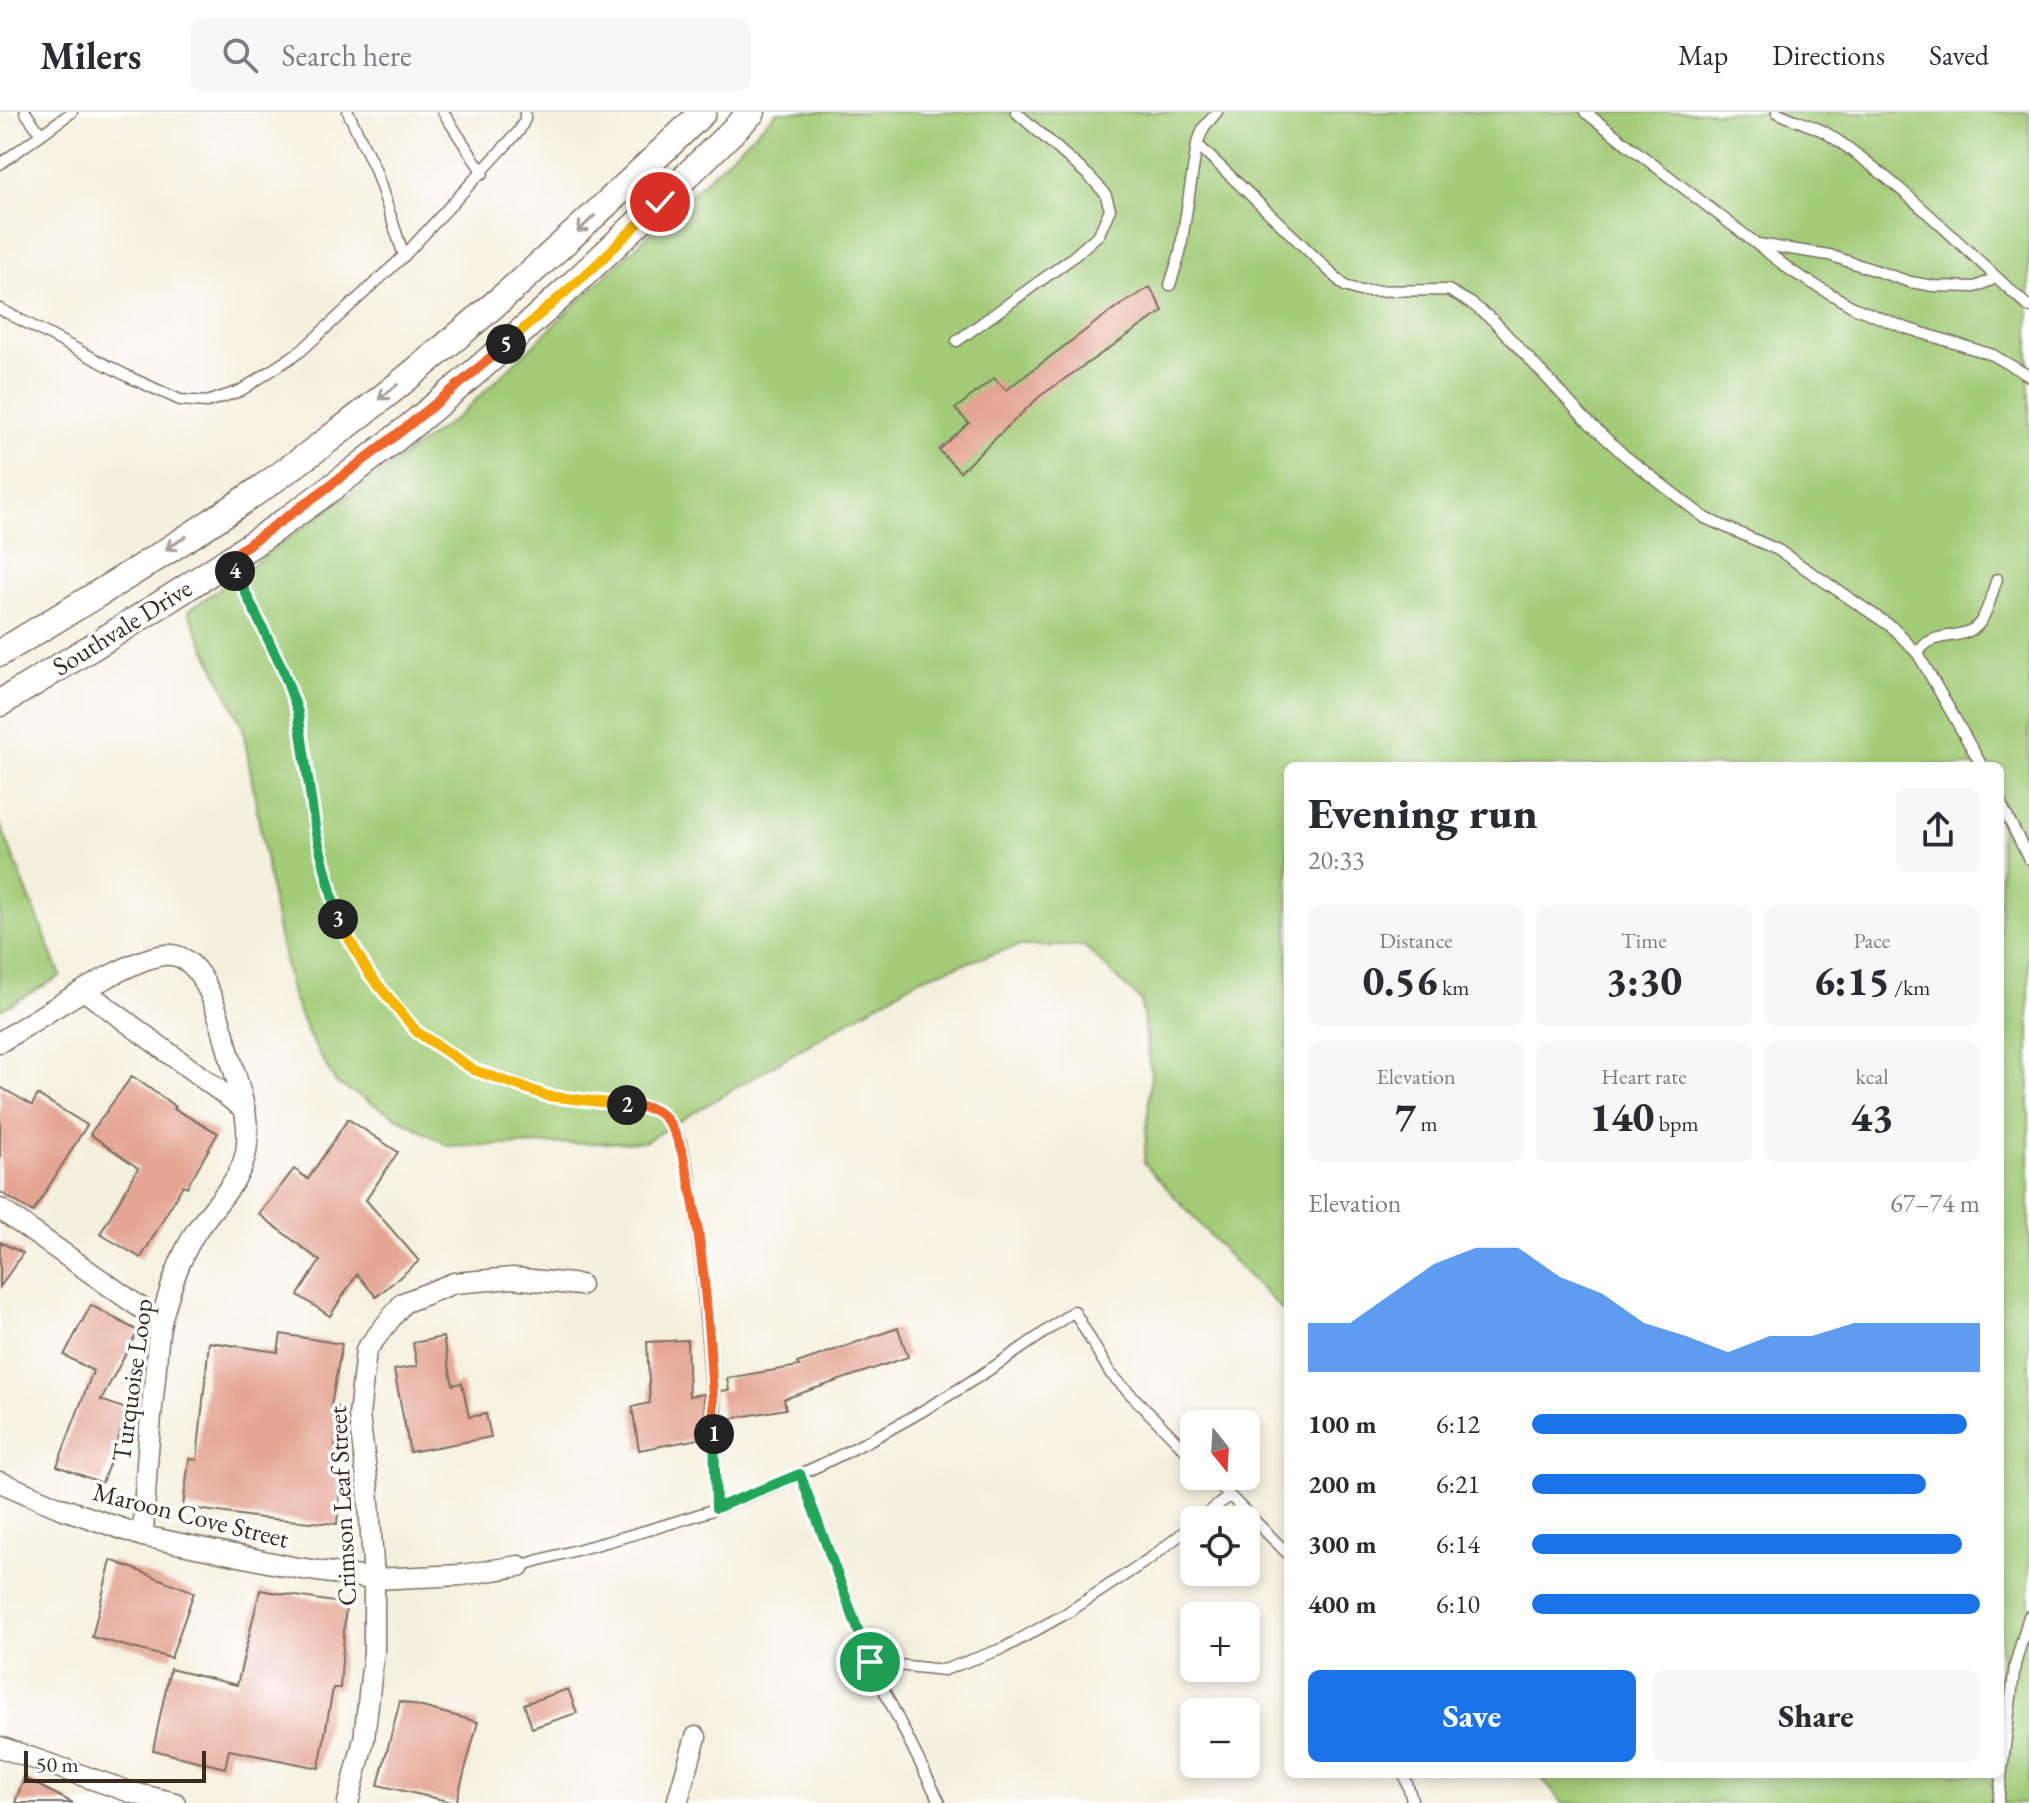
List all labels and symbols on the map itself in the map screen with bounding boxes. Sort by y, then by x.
pin [626,168,694,236]
one-way arrow [577,215,597,233]
pin: 5 [486,324,526,364]
one-way arrow [378,384,399,401]
one-way arrow [166,535,188,551]
pin: 4 [215,551,255,591]
street label: Southvale Drive [46,571,198,683]
pin: 3 [318,899,358,939]
pin: 2 [607,1085,647,1125]
street label: Turquoise Loop [104,1296,160,1464]
street label: Crimson Leaf Street [320,1405,364,1607]
north arrow [1180,1410,1260,1490]
pin: 1 [694,1414,734,1454]
street label: Maroon Cove Street [89,1474,293,1556]
pin [836,1628,904,1696]
scale bar [24,1747,206,1783]

